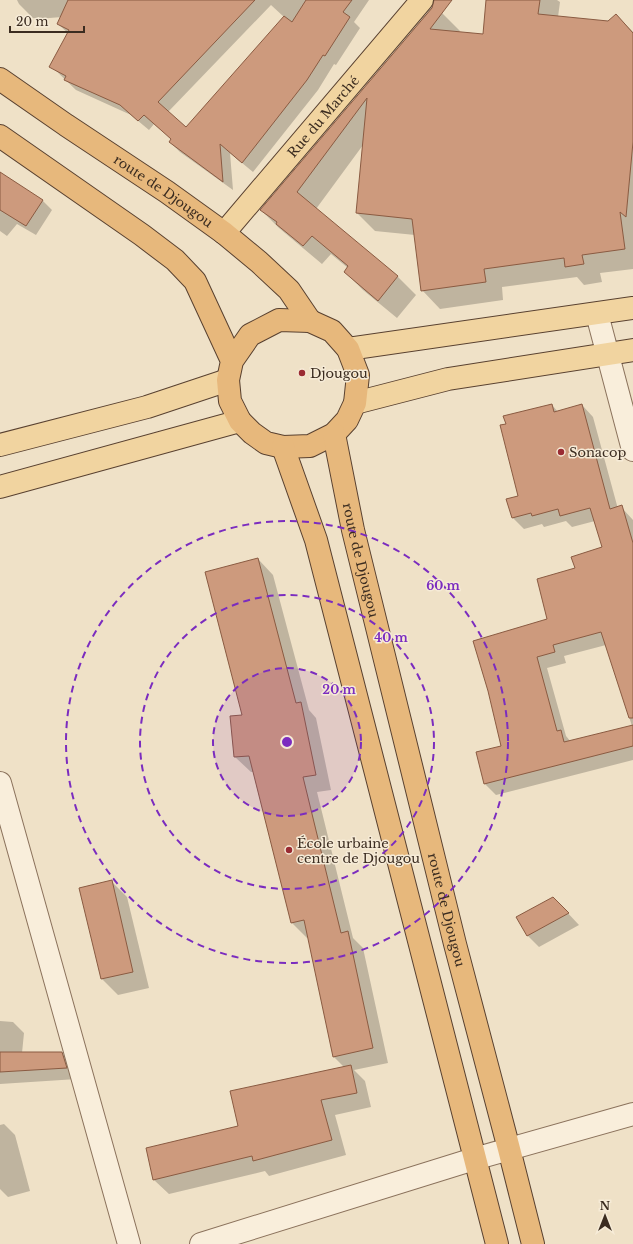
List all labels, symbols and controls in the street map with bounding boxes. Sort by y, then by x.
scale bar [10,8,84,34]
text: 20 m [16,14,48,29]
street label: Rue du Marché [284,72,363,161]
street label: route de Djougou [110,151,216,232]
place label: Djougou [310,365,368,382]
marker: Djougou [297,368,307,378]
place label: Sonacop [569,444,627,461]
marker: Sonacop [556,447,566,457]
street label: route de Djougou [339,502,382,619]
text: 60 m [426,578,461,593]
text: 40 m [374,630,408,645]
text: 20 m [322,682,356,697]
centre of rings [280,735,294,749]
place label: École urbaine centre de Djougou [297,835,420,867]
marker: École urbaine centre de Djougou [284,845,294,855]
street label: route de Djougou [424,851,469,969]
north arrow [585,1196,625,1236]
text: N [600,1199,611,1213]

